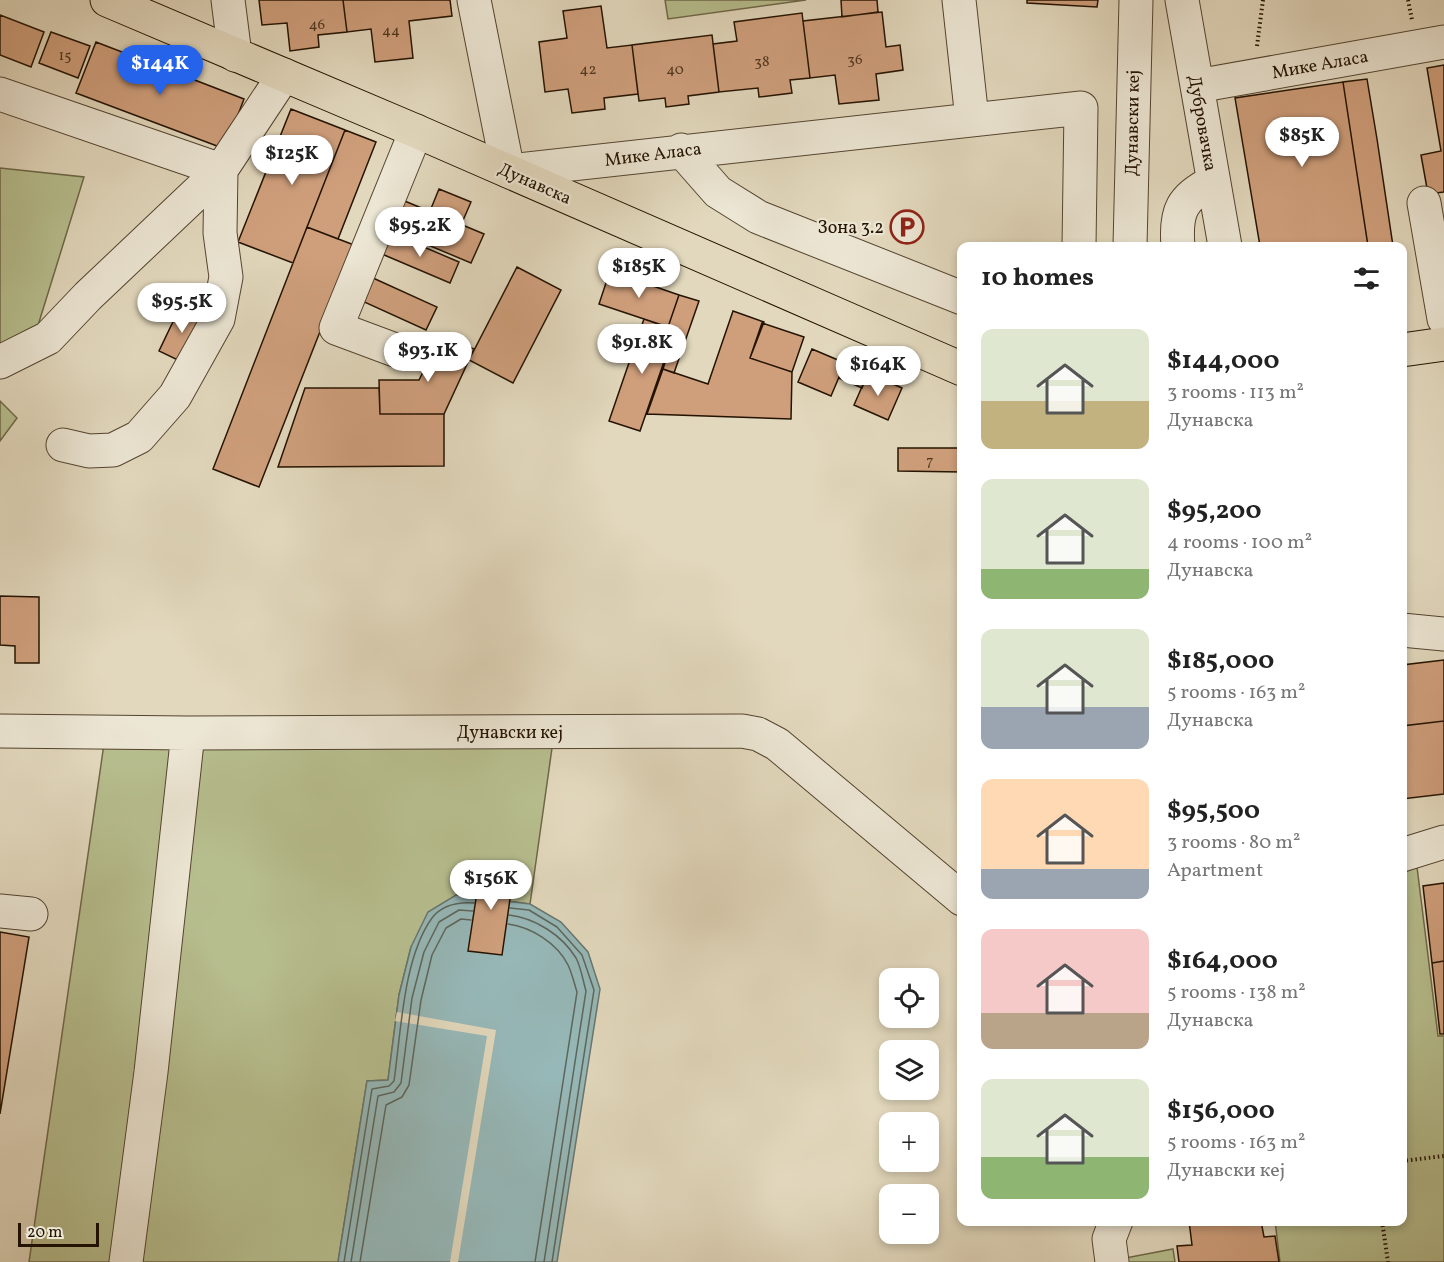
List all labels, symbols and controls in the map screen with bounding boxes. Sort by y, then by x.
house number: 46 [309,15,325,36]
house number: 44 [382,21,400,42]
pin: $144K [118,45,202,96]
street label: Мике Аласа [1270,45,1371,86]
house number: 15 [58,46,72,67]
text: $144K [131,50,189,78]
house number: 36 [847,50,863,71]
house number: 38 [754,52,770,73]
house number: 42 [579,60,597,81]
house number: 40 [666,60,684,81]
street label: Дунавски кеј [1120,70,1147,176]
street label: Дубровачка [1181,73,1222,173]
pin: $85K [1266,117,1338,168]
text: $85K [1279,122,1325,150]
pin: $125K [250,135,334,186]
street label: Мике Аласа [603,137,703,174]
text: $125K [265,140,319,168]
street label: Дунавска [494,157,575,212]
pin: $95.2K [371,207,469,258]
parking icon: Зона 3.2 [889,209,925,245]
text: $95.2K [389,212,451,240]
place label: Зона 3.2 [817,216,884,241]
pin: $185K [597,248,681,299]
text: $185K [612,253,666,281]
text: 10 homes [981,260,1094,296]
icon: filters [1350,262,1383,295]
pin: $95.5K [133,283,231,334]
text: $95.5K [151,288,213,316]
pin: $91.8K [593,324,691,375]
text: $91.8K [611,329,673,357]
pin: $93.1K [379,332,477,383]
text: $93.1K [398,337,458,365]
text: $144,000 [1167,343,1280,379]
pin: $164K [836,346,920,397]
text: $164K [850,351,906,379]
icon: home [1029,353,1101,425]
text: 3 rooms · 113 m² [1167,379,1304,407]
text: Дунавска [1167,407,1254,435]
house number: 7 [926,451,934,472]
text: $95,200 [1167,493,1261,529]
icon: home [1029,503,1101,575]
text: 4 rooms · 100 m² [1167,529,1312,557]
text: Дунавска [1167,557,1254,585]
text: $185,000 [1167,643,1274,679]
icon: home [1029,653,1101,725]
text: 5 rooms · 163 m² [1167,679,1305,707]
text: Дунавска [1167,707,1254,735]
street label: Дунавски кеј [457,721,563,746]
text: $95,500 [1167,793,1260,829]
icon: home [1029,803,1101,875]
text: 3 rooms · 80 m² [1167,829,1300,857]
text: Apartment [1167,857,1263,885]
pin: $156K [449,860,533,911]
text: $156K [464,865,518,893]
text: $164,000 [1167,943,1278,979]
icon: home [1029,953,1101,1025]
map controls [879,968,939,1244]
button: locate [879,968,939,1028]
text: 5 rooms · 138 m² [1167,979,1306,1007]
text: Дунавска [1167,1007,1254,1035]
button: layers [879,1040,939,1100]
text: $156,000 [1167,1093,1275,1129]
icon: home [1029,1103,1101,1175]
button: + [879,1112,939,1172]
text: 5 rooms · 163 m² [1167,1129,1305,1157]
text: Дунавски кеј [1167,1157,1285,1185]
button: − [879,1184,939,1244]
scale bar [18,1220,99,1248]
text: 20 m [27,1222,62,1244]

